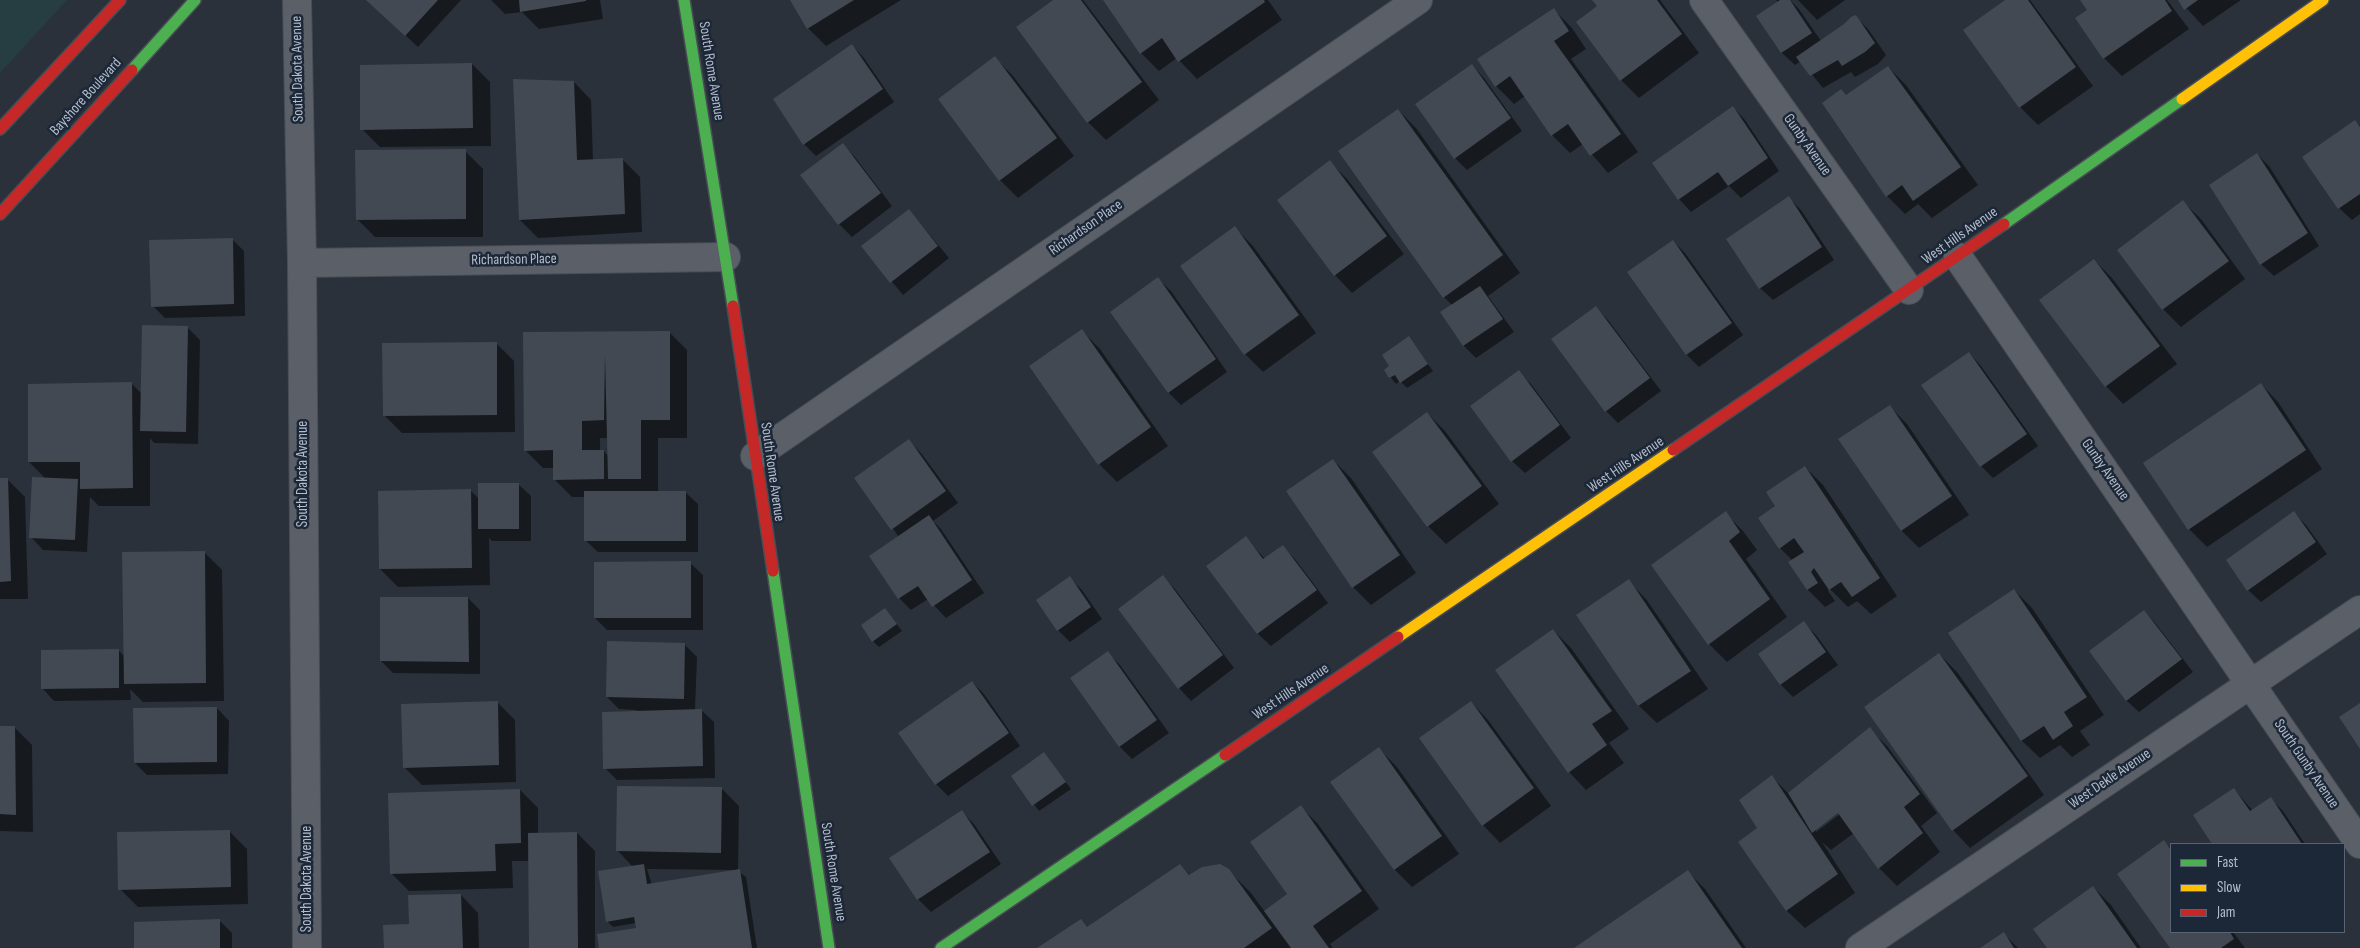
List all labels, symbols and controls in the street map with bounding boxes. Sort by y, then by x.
street label: South Dakota Avenue [288,16,308,122]
street label: South Rome Avenue [694,20,728,122]
street label: Bayshore Boulevard [46,54,126,140]
street label: Gunby Avenue [1779,111,1835,179]
street label: Richardson Place [1046,196,1126,260]
street label: West Hills Avenue [1919,203,2001,269]
street label: Richardson Place [471,250,557,270]
street label: South Dakota Avenue [294,421,312,527]
street label: South Rome Avenue [756,421,788,523]
street label: West Hills Avenue [1584,433,1668,497]
street label: Gunby Avenue [2077,436,2133,504]
street label: West Hills Avenue [1249,660,1333,724]
street label: South Gunby Avenue [2270,716,2342,812]
street label: West Dekle Avenue [2066,745,2154,813]
street label: South Rome Avenue [816,821,850,923]
street label: South Dakota Avenue [298,826,316,932]
legend [2170,843,2345,933]
text: Fast [2217,853,2238,872]
text: Slow [2217,878,2241,897]
text: Jam [2217,903,2235,922]

